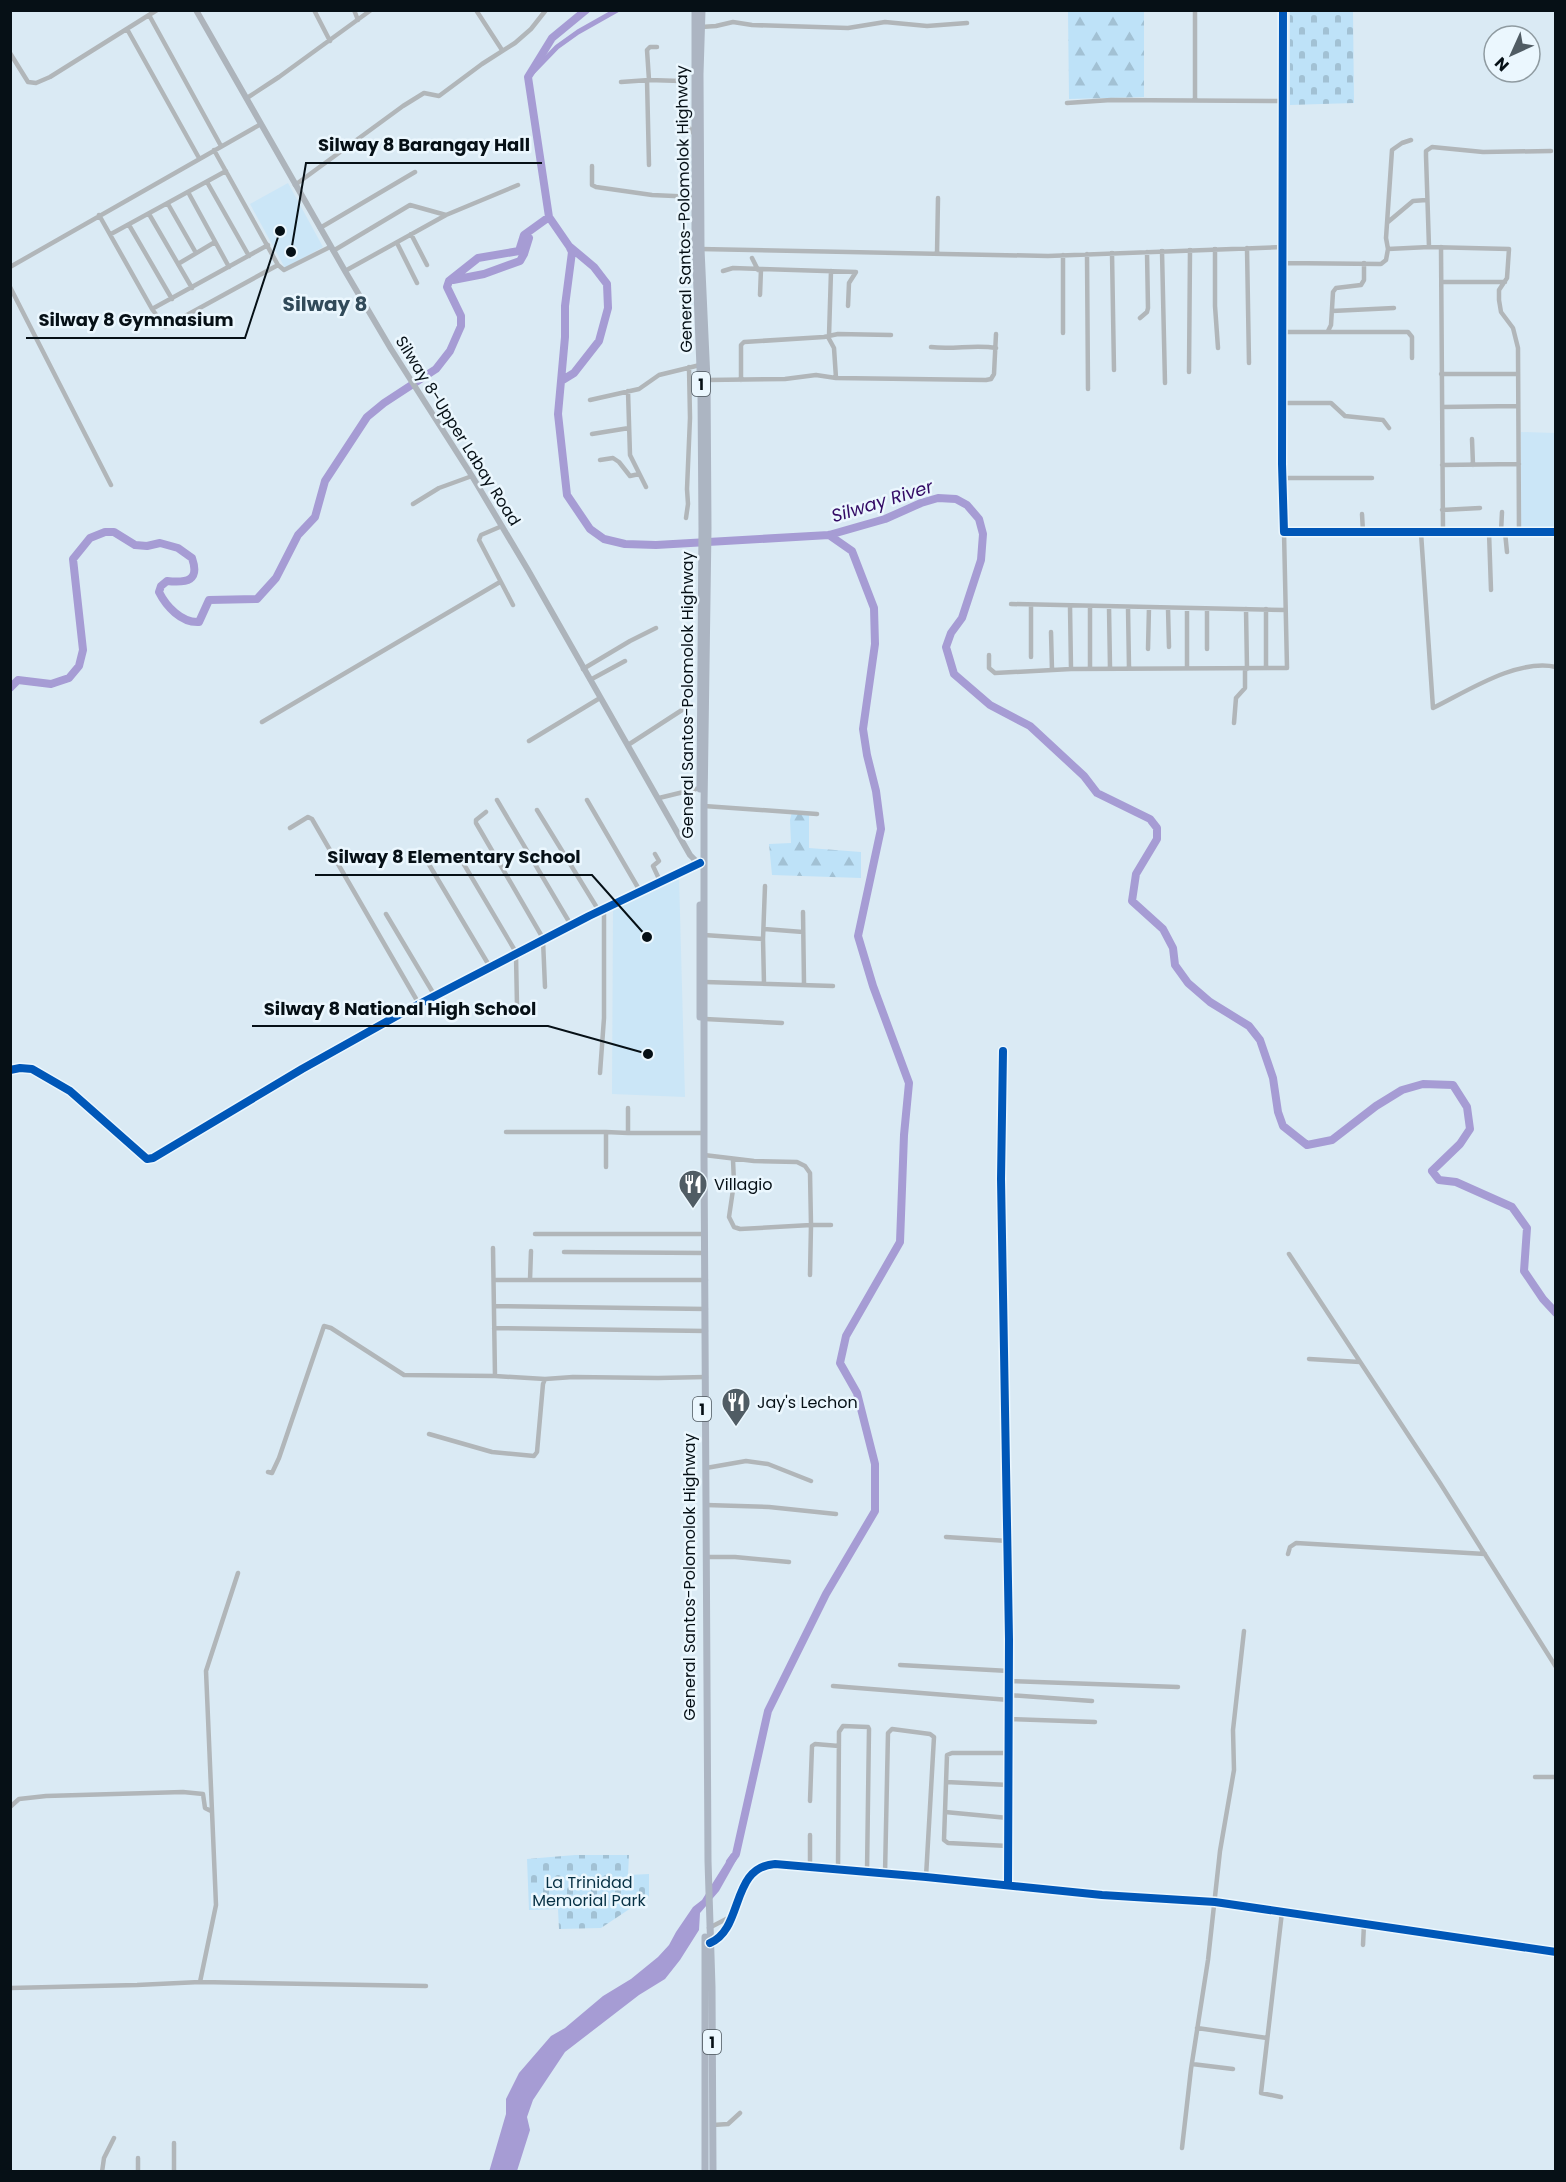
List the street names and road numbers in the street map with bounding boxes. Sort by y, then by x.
street label: General Santos-Polomolok Highway [670,65,698,353]
street label: Silway 8-Upper Labay Road [390,332,526,530]
road number: 1 [692,372,710,396]
street label: General Santos-Polomolok Highway [676,551,699,839]
road number: 1 [693,1397,711,1421]
street label: General Santos-Polomolok Highway [678,1433,701,1721]
road number: 1 [703,2030,721,2054]

